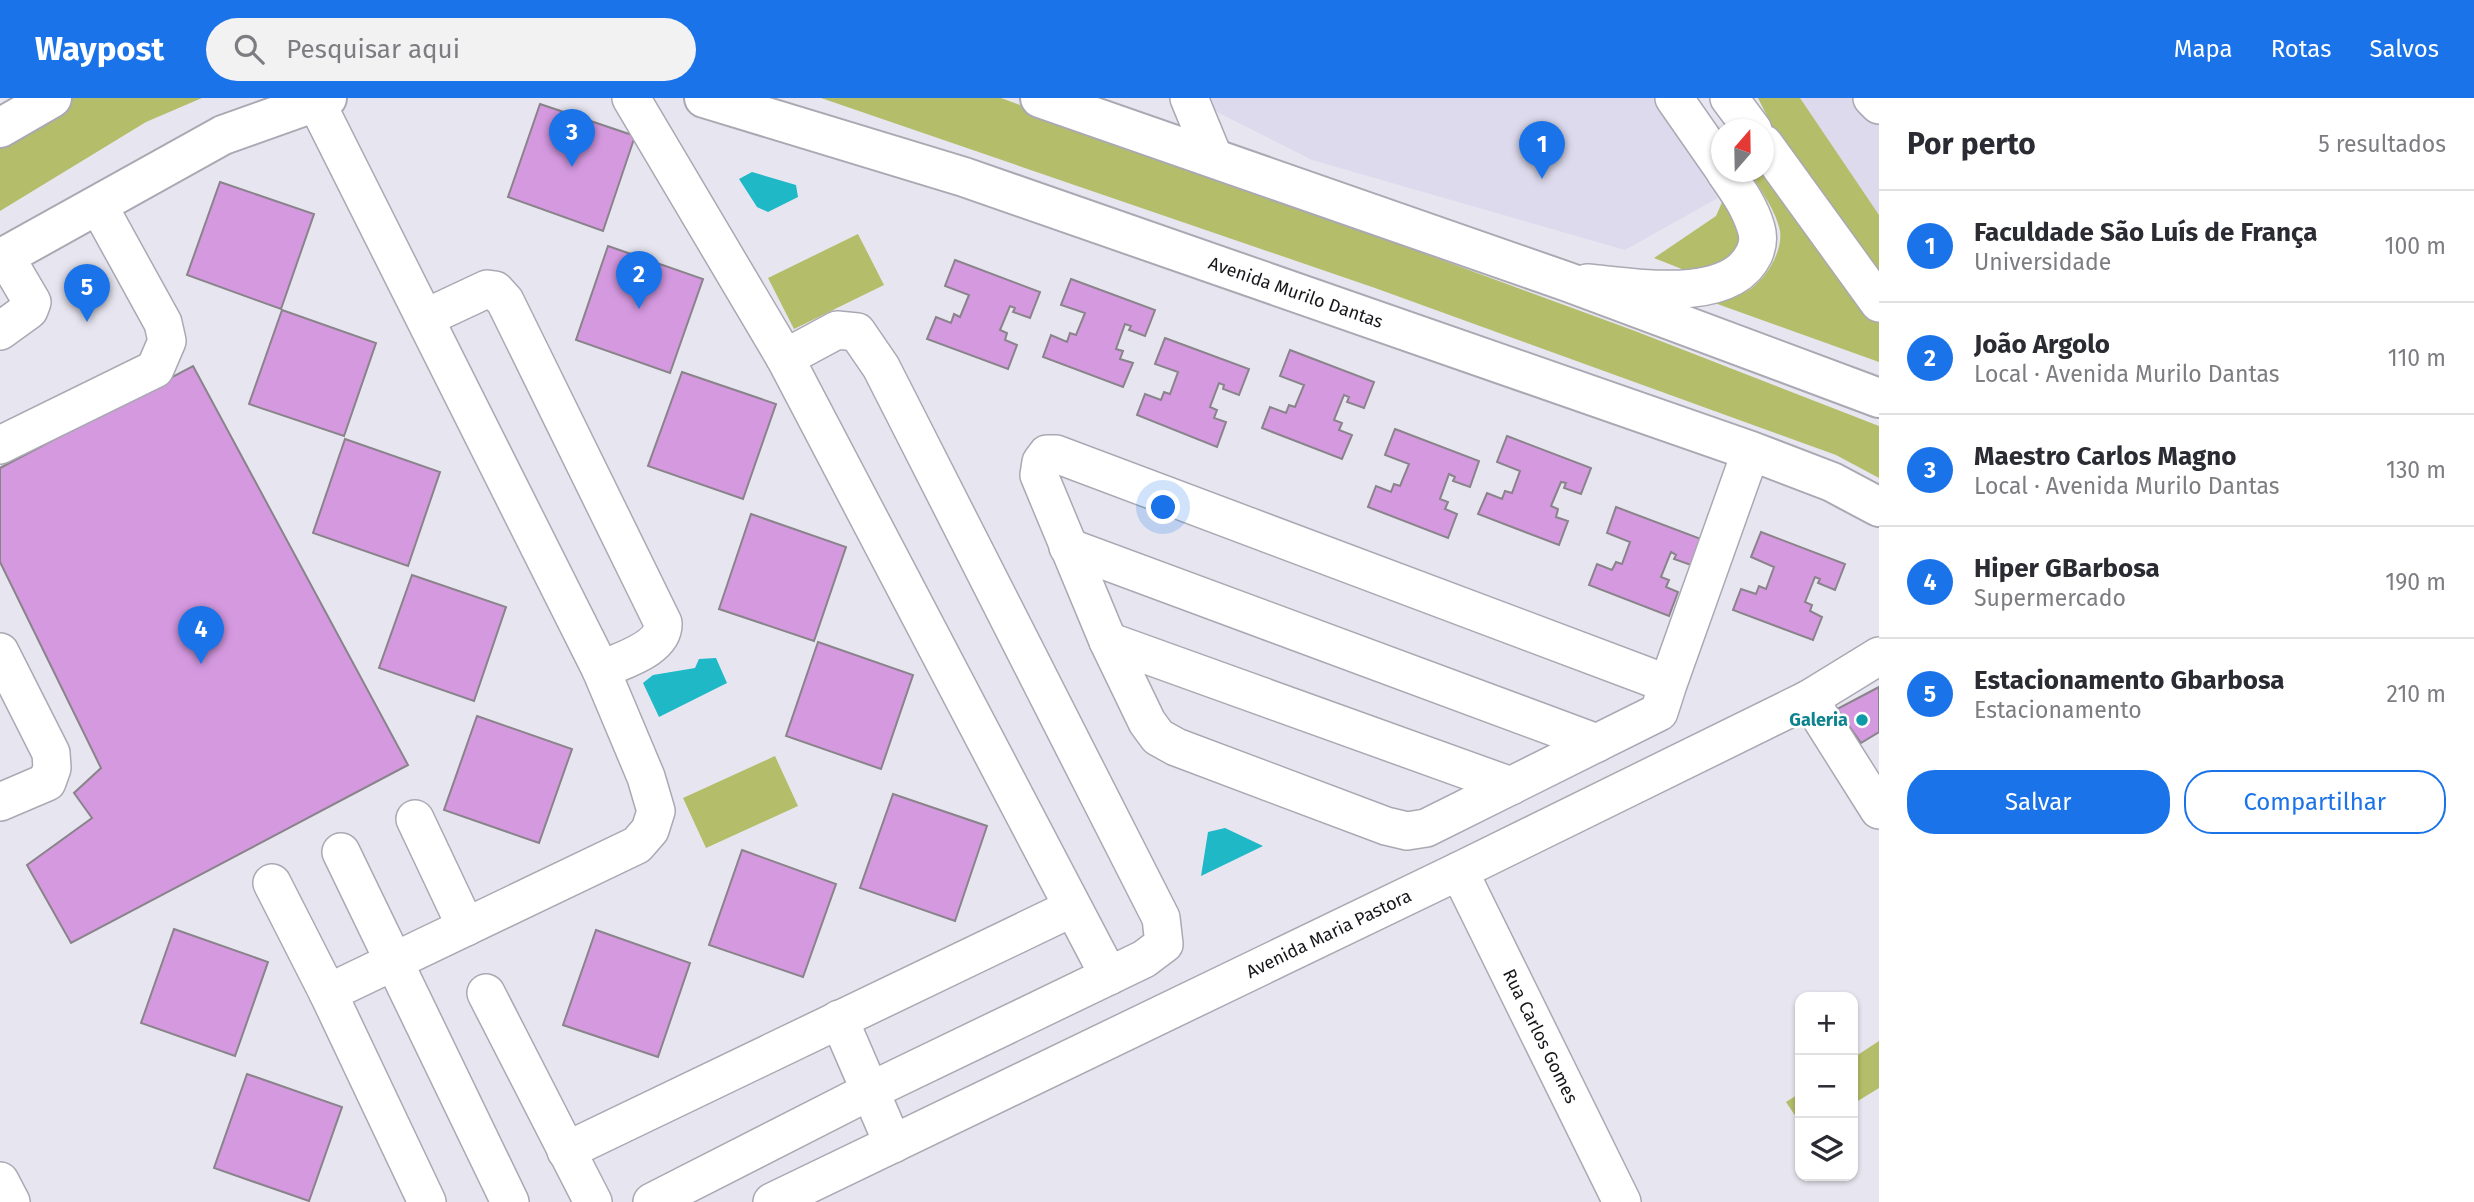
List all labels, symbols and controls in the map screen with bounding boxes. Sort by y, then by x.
search box [206,18,696,81]
text: Waypost [35,29,164,69]
icon: search [230,30,268,68]
text: Pesquisar aqui [286,34,460,65]
text: Mapa [2174,35,2233,63]
text: Rotas [2271,35,2331,63]
text: Salvos [2369,35,2439,63]
pin: 3 [549,109,595,167]
north arrow [1711,119,1774,182]
pin: 1 [1519,121,1565,179]
text: Por perto [1907,126,2036,162]
text: 5 resultados [2318,130,2446,158]
text: Faculdade São Luís de França [1974,217,2317,248]
text: 1 [1925,232,1935,260]
text: 100 m [2385,232,2446,260]
text: Universidade [1974,248,2111,276]
pin: 2 [616,251,662,309]
street label: Avenida Murilo Dantas [1206,252,1386,333]
pin: 5 [64,264,110,322]
text: João Argolo [1974,329,2110,360]
text: 2 [1924,344,1936,372]
text: 110 m [2388,344,2446,372]
text: Local · Avenida Murilo Dantas [1974,360,2280,388]
text: Maestro Carlos Magno [1974,441,2236,472]
text: 3 [1924,456,1936,484]
text: 130 m [2386,456,2446,484]
text: Local · Avenida Murilo Dantas [1974,472,2280,500]
your location [1146,490,1180,524]
text: Hiper GBarbosa [1974,553,2160,584]
text: 4 [1924,568,1937,596]
text: 190 m [2385,568,2446,596]
text: Supermercado [1974,584,2126,612]
pin: 4 [178,606,224,664]
text: Estacionamento Gbarbosa [1974,665,2285,696]
text: 5 [1924,680,1936,708]
text: 210 m [2387,680,2446,708]
text: Estacionamento [1974,696,2142,724]
place label: Galeria [1789,709,1848,731]
marker: Galeria [1854,712,1870,728]
button: Salvar [1907,770,2170,834]
button: Compartilhar [2184,770,2446,834]
street label: Avenida Maria Pastora [1243,885,1415,983]
street label: Rua Carlos Gomes [1498,965,1583,1107]
map controls [1795,992,1858,1181]
button: + [1795,992,1858,1055]
button: − [1795,1055,1858,1118]
button: layers [1795,1118,1858,1181]

